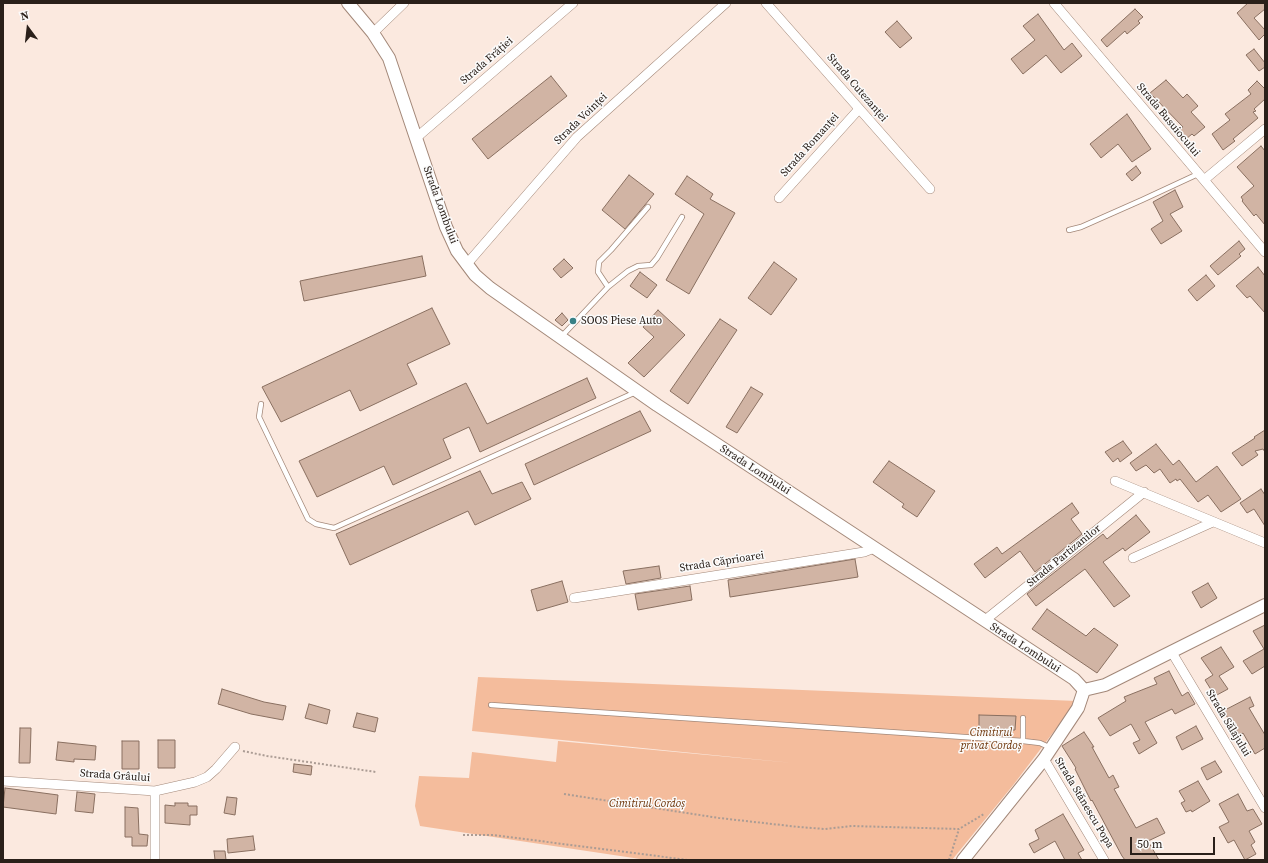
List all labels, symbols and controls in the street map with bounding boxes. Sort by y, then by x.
north arrow [8,8,48,48]
text: N [19,8,31,24]
street label: Strada Frăției [458,35,516,87]
street label: Strada Cutezanței [824,51,890,125]
street label: Strada Busuiocului [1133,81,1203,159]
street label: Strada Voinței [552,90,610,148]
street label: Strada Romanței [778,110,842,180]
street label: Strada Lombului [420,164,460,246]
place label: SOOS Piese Auto [581,314,662,328]
marker: SOOS Piese Auto [568,316,578,326]
street label: Strada Lombului [717,442,793,498]
street label: Strada Partizanilor [1024,522,1104,590]
street label: Strada Căprioarei [679,549,765,575]
street label: Strada Lombului [987,620,1063,676]
street label: Strada Sălajului [1203,687,1253,759]
park label: Cimitirul privat Cordoș [960,726,1022,752]
street label: Strada Stănescu Popa [1052,755,1116,851]
street label: Strada Grâului [79,767,151,785]
park label: Cimitirul Cordoș [609,797,685,811]
scale bar [1132,829,1217,855]
text: 50 m [1137,836,1163,852]

